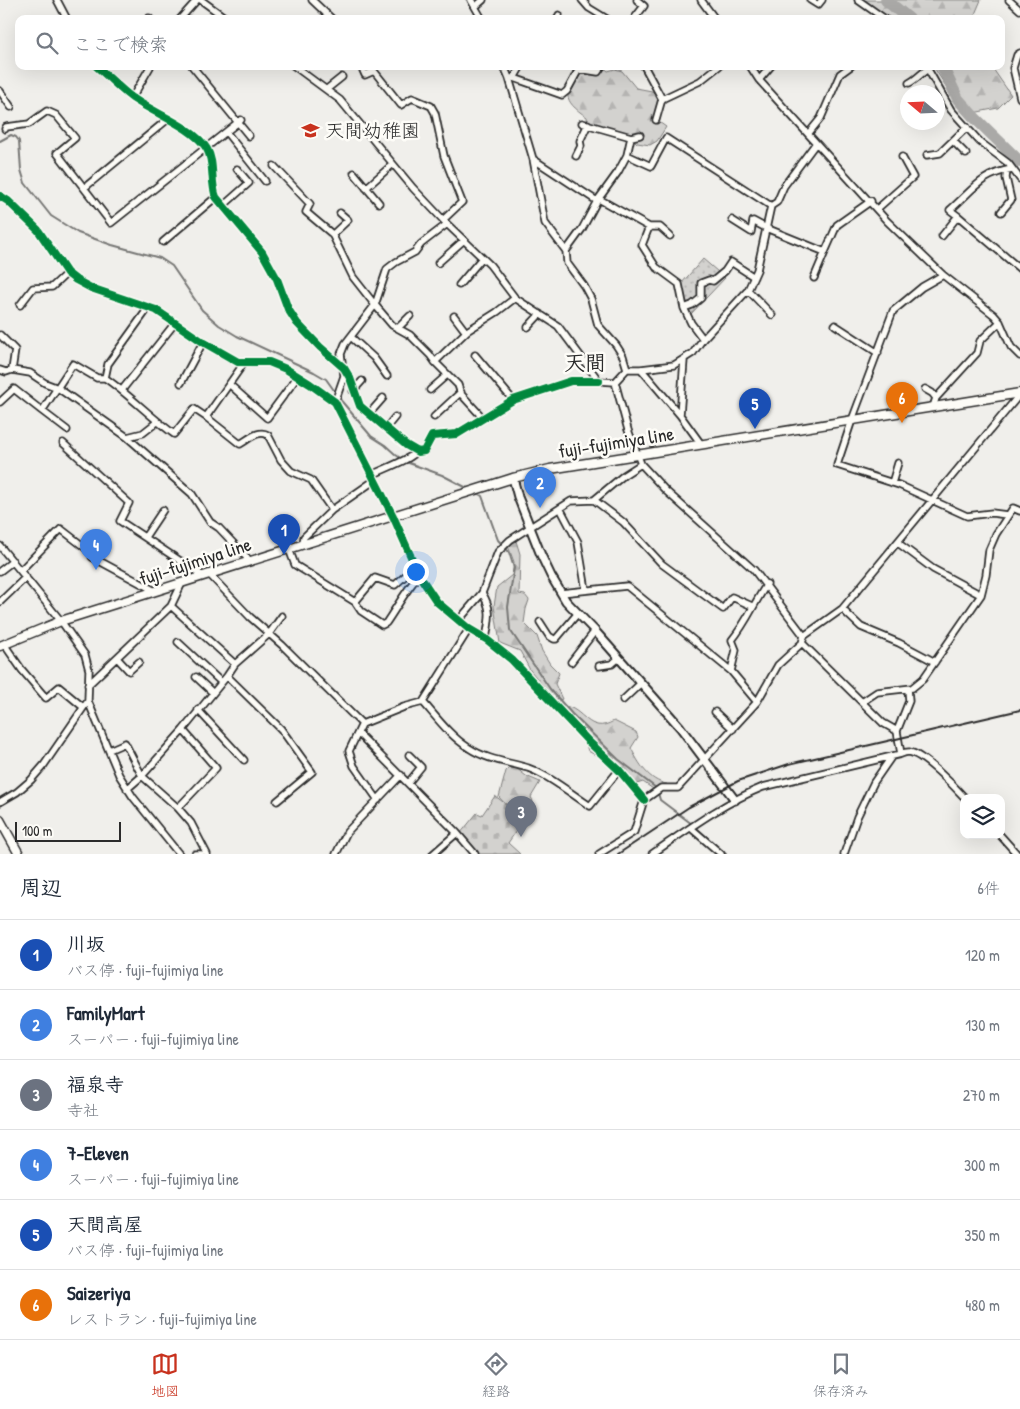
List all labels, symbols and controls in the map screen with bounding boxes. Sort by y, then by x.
search box [15,15,1005,70]
icon: search [33,29,61,57]
text: ここで検索 [73,31,168,57]
north arrow [900,85,945,130]
place label: 天間幼稚園 [325,117,420,143]
school or university icon: 天間幼稚園 [301,120,321,140]
district label: 天間 [564,348,606,377]
pin: 6 [886,382,918,423]
pin: 5 [739,388,771,429]
street label: fuji-fujimiya line [556,420,676,464]
pin: 2 [524,467,556,508]
pin: 1 [268,514,300,555]
pin: 4 [80,529,112,570]
street label: fuji-fujimiya line [136,531,255,591]
your location [403,559,429,585]
map controls [960,794,1005,839]
button: layers [960,794,1005,839]
pin: 3 [505,796,537,837]
scale bar [15,819,121,842]
text: 100 m [22,821,52,840]
text: 周辺 [20,873,62,902]
text: 6件 [978,877,1000,899]
text: 川坂 [67,931,105,957]
text: 1 [33,944,39,966]
text: 120 m [965,944,1000,966]
text: バス停 · fuji-fujimiya line [67,959,224,981]
text: FamilyMart [67,1000,144,1026]
text: 2 [32,1014,40,1036]
text: 130 m [965,1014,1000,1036]
text: スーパー · fuji-fujimiya line [67,1028,239,1050]
text: 福泉寺 [67,1071,124,1097]
text: 3 [32,1084,40,1106]
text: 270 m [963,1084,1000,1106]
text: 寺社 [67,1099,99,1121]
text: 7-Eleven [67,1140,129,1166]
text: 4 [33,1154,39,1176]
text: 300 m [964,1154,1000,1176]
text: スーパー · fuji-fujimiya line [67,1168,239,1190]
text: 天間高屋 [67,1211,143,1237]
text: 5 [33,1224,39,1246]
text: 350 m [964,1224,1000,1246]
text: バス停 · fuji-fujimiya line [67,1239,224,1261]
text: Saizeriya [67,1280,130,1306]
text: 6 [33,1294,39,1316]
text: 480 m [965,1294,1000,1316]
text: レストラン · fuji-fujimiya line [67,1308,257,1330]
tab: 地図 [151,1350,179,1400]
tab: 経路 [482,1350,510,1400]
tab: 保存済み [813,1350,869,1400]

